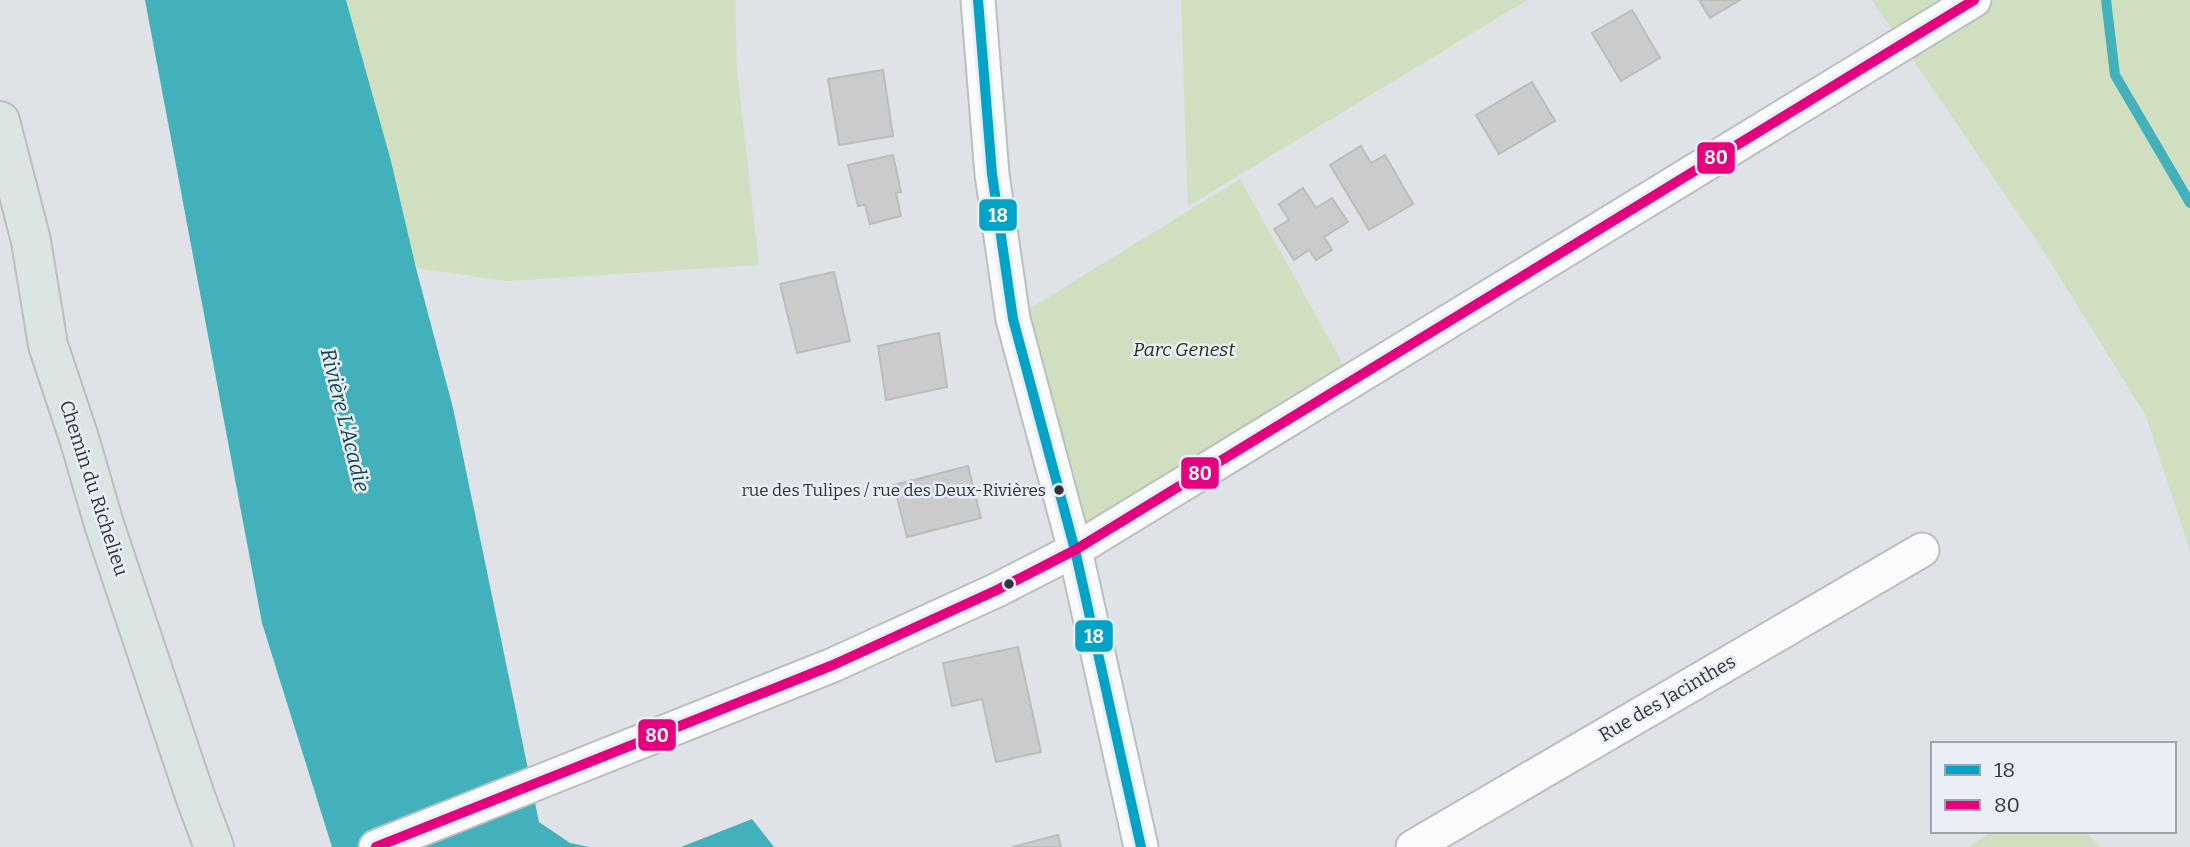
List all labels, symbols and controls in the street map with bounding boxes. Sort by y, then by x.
line badge: 80 [1696,141,1736,175]
text: 80 [1704,146,1728,169]
line badge: 18 [978,198,1018,232]
text: 18 [988,204,1008,227]
park label: Parc Genest [1133,338,1235,361]
water label: Rivière L'Acadie [315,345,376,495]
street label: Chemin du Richelieu [55,397,133,579]
line badge: 80 [1180,456,1220,490]
text: 80 [1188,462,1212,485]
place label: rue des Tulipes / rue des Deux-Rivières [741,480,1046,501]
marker: rue des Tulipes / rue des Deux-Rivières [1052,483,1066,497]
unlabelled marker [1002,577,1016,591]
line badge: 18 [1074,619,1114,653]
text: 18 [1084,625,1104,648]
street label: Rue des Jacinthes [1595,650,1739,746]
line badge: 80 [637,718,677,752]
text: 80 [645,724,669,747]
legend [1931,742,2176,833]
text: 18 [1994,757,2015,783]
text: 80 [1994,792,2020,818]

